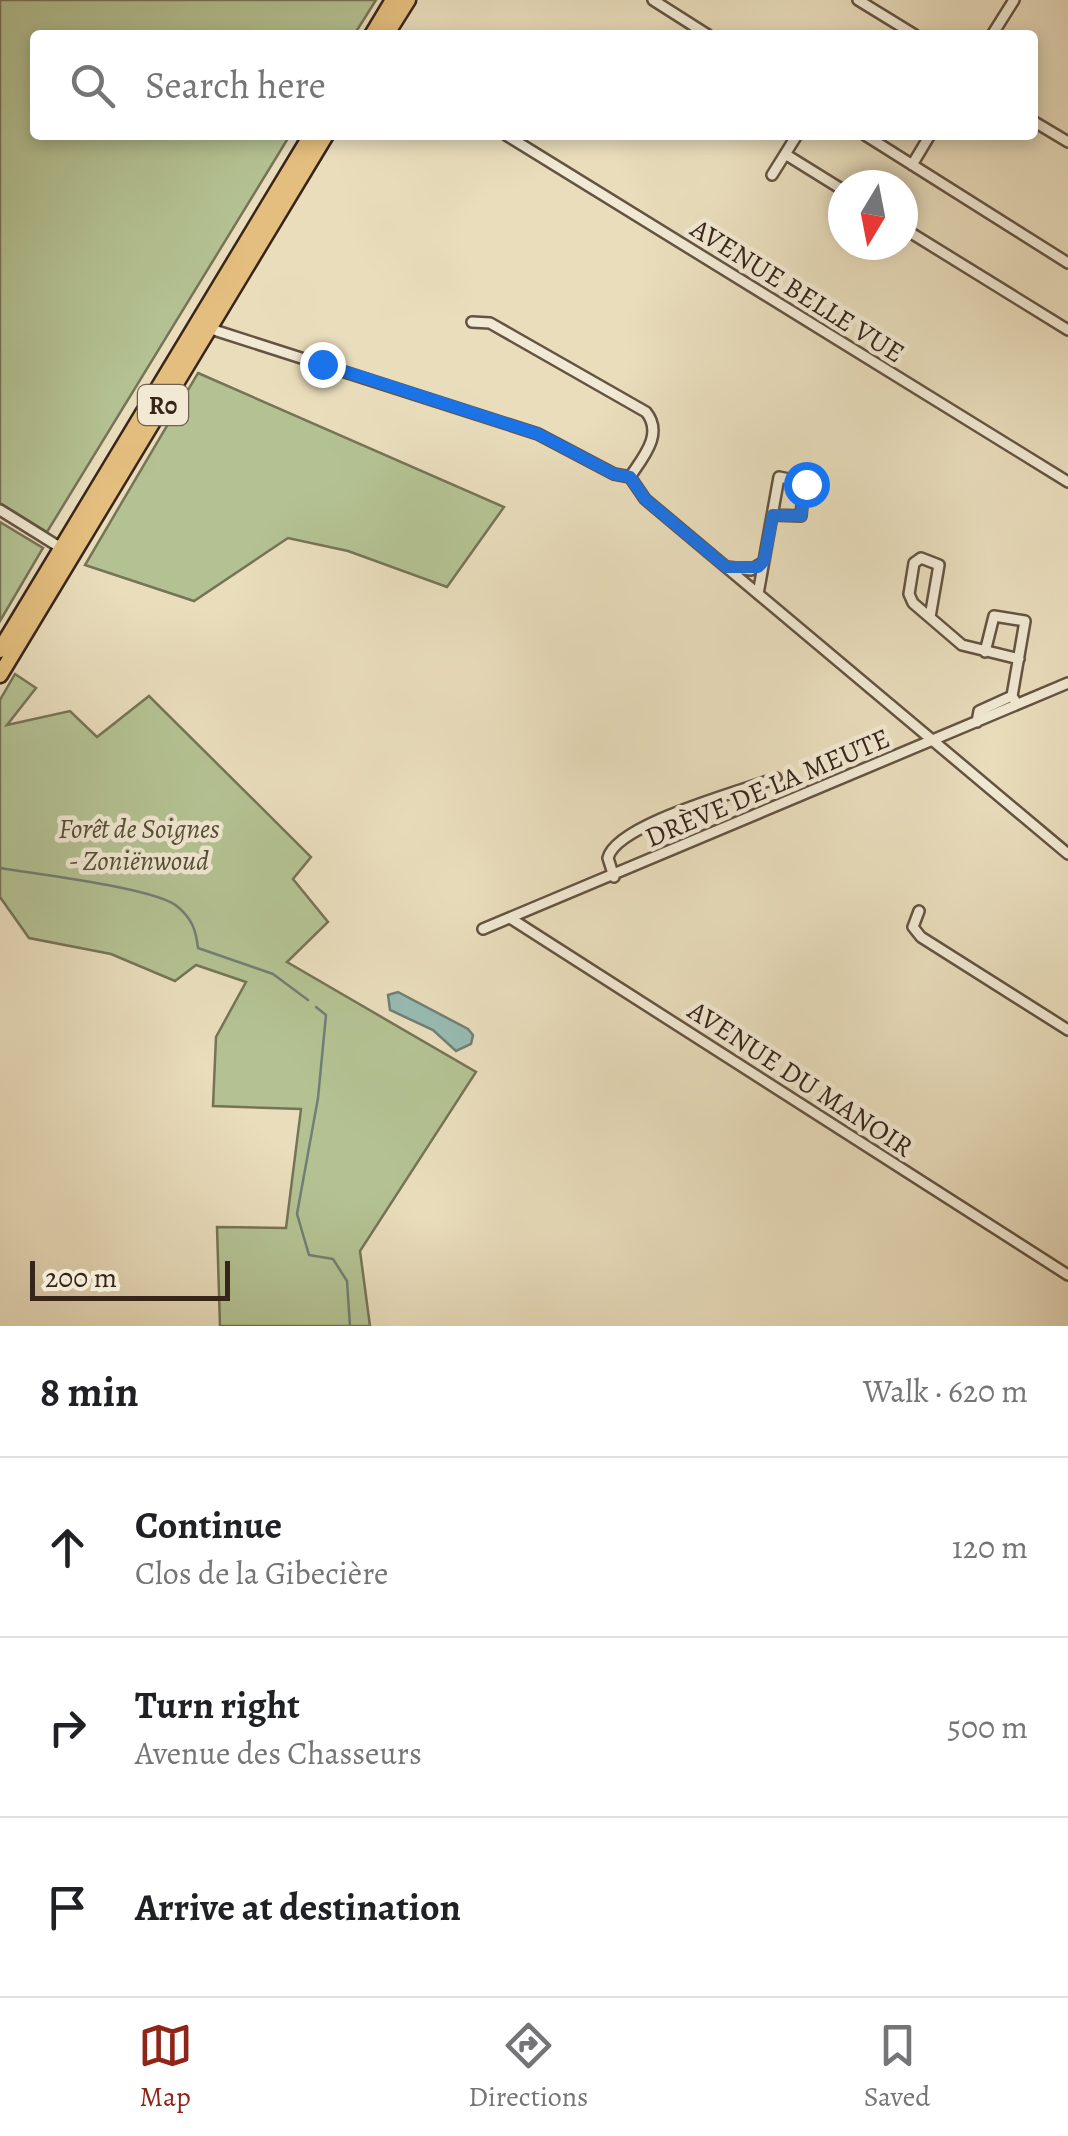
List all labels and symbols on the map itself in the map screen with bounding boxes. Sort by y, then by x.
north arrow [828,170,918,260]
street label: AVENUE BELLE VUE [682,209,912,372]
route end [300,342,346,388]
road number: R0 [138,385,188,425]
route start [784,462,830,508]
street label: DRÈVE DE LA MEUTE [639,719,896,857]
park label: Forêt de Soignes - Zoniënwoud [58,810,220,880]
street label: AVENUE DU MANOIR [680,991,920,1166]
scale bar [30,1256,230,1300]

